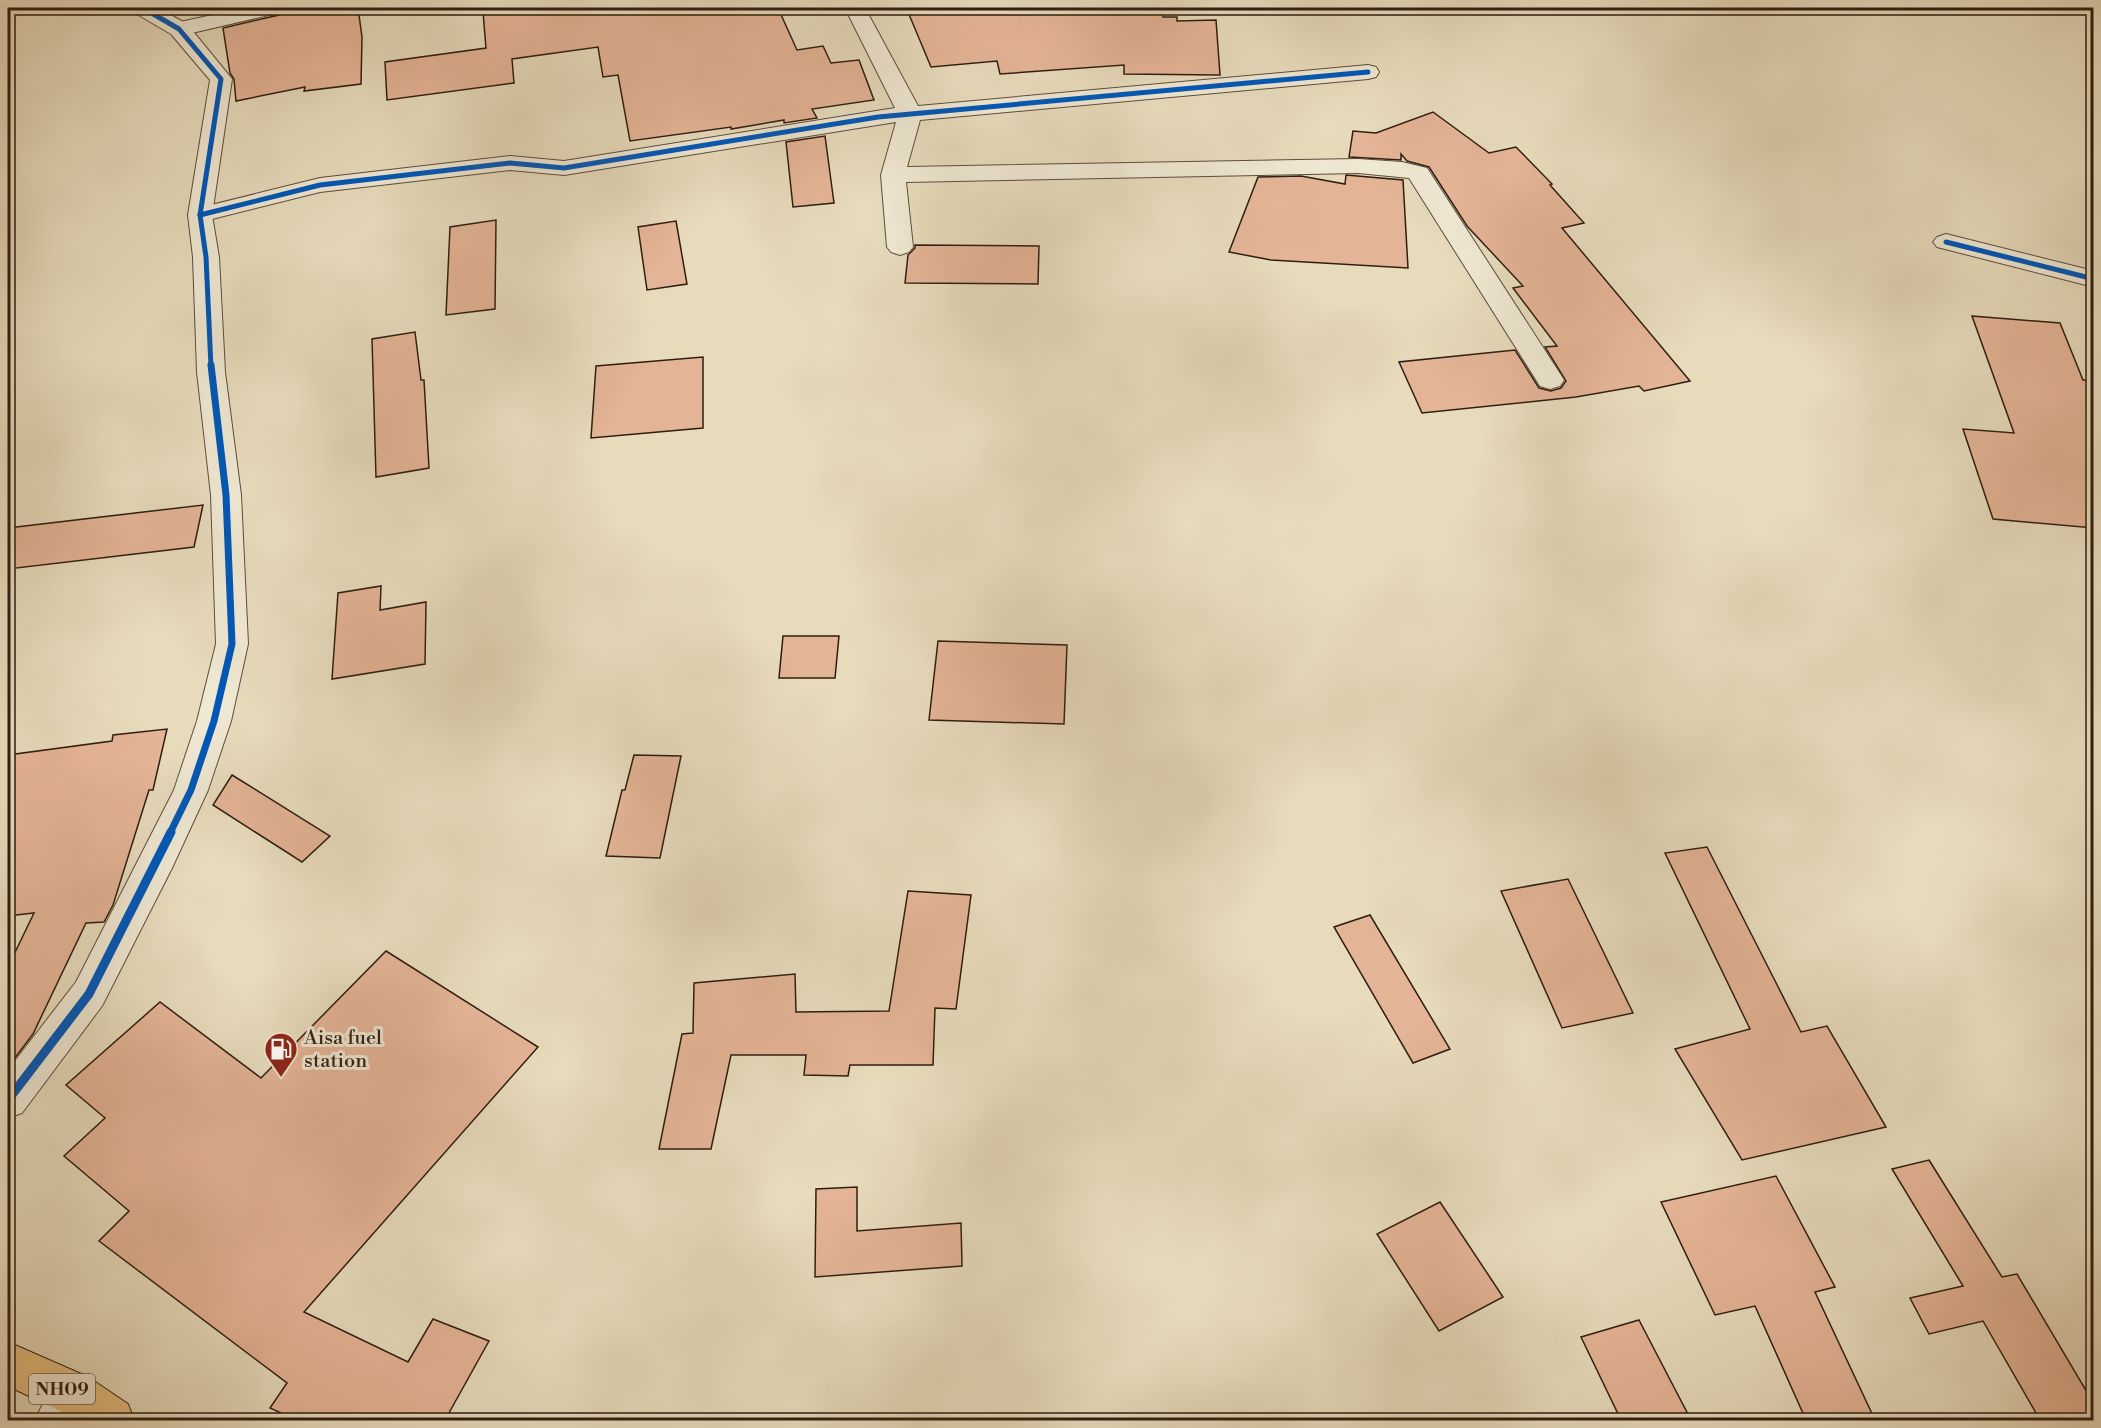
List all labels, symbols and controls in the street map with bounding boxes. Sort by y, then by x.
place label: Aisa fuel station [303,1026,382,1074]
fuel station icon: Aisa fuel station [263,1031,299,1078]
road number: NH09 [29,1374,95,1404]

